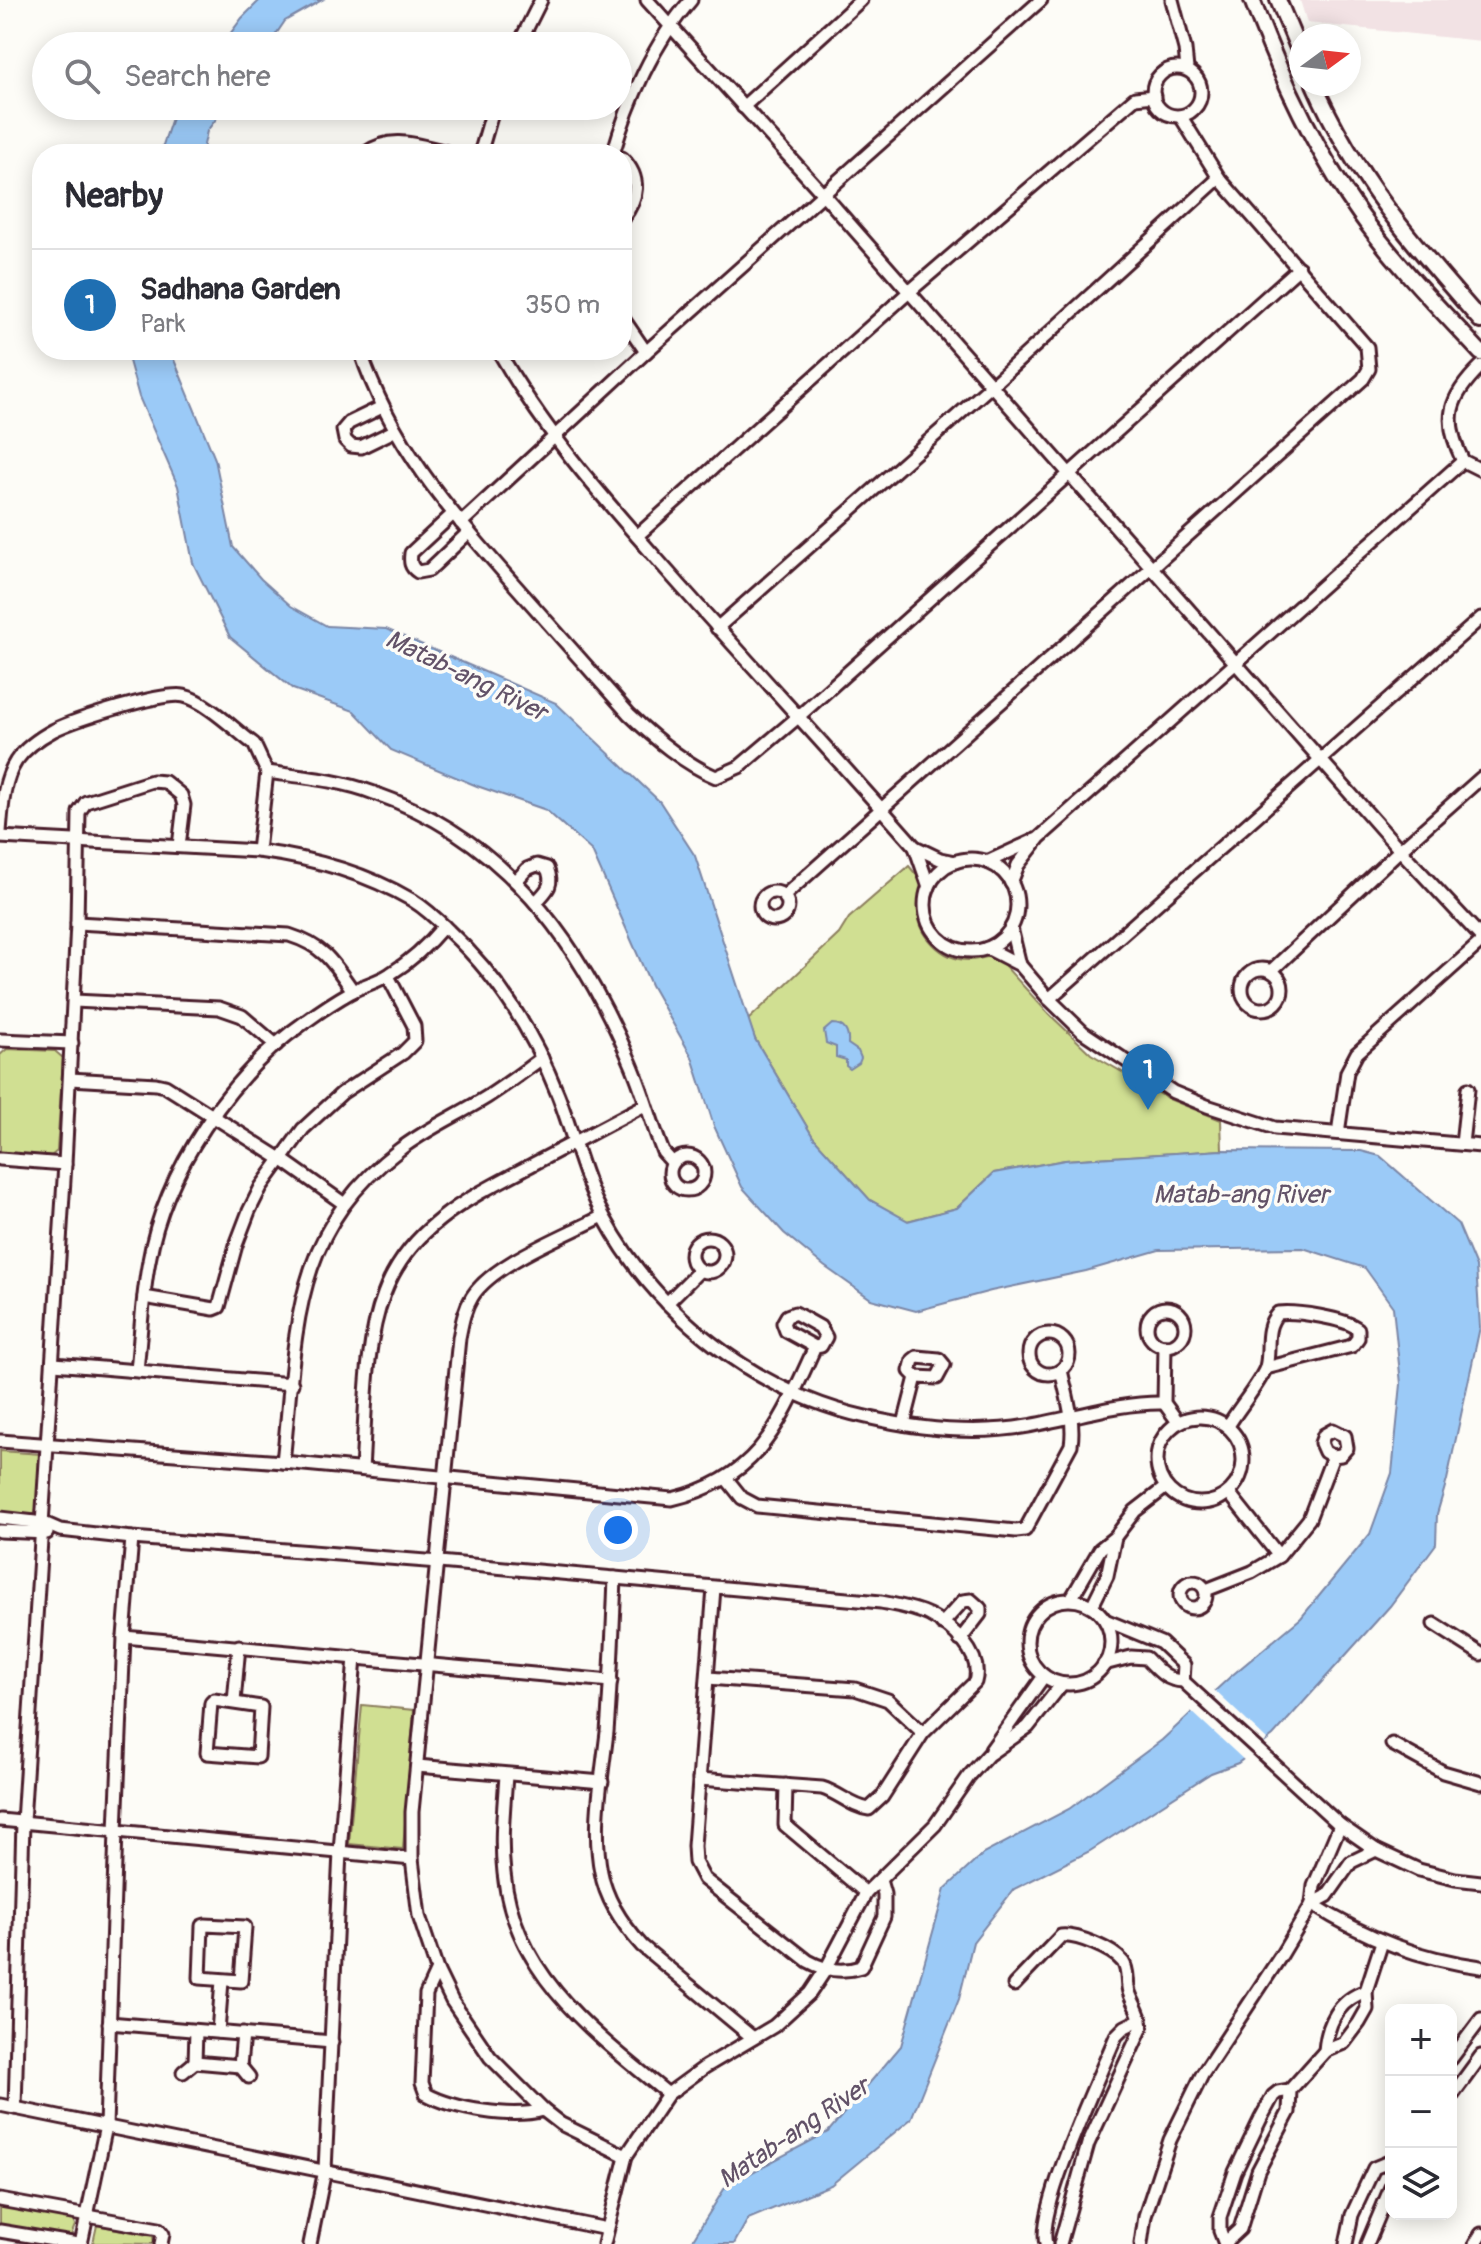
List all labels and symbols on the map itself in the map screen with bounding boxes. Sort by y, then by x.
north arrow [1289,24,1361,96]
water label: Matab-ang River [380,623,555,730]
pin: 1 [1122,1044,1174,1110]
water label: Matab-ang River [1153,1179,1332,1211]
your location [598,1510,638,1550]
water label: Matab-ang River [712,2069,879,2195]

